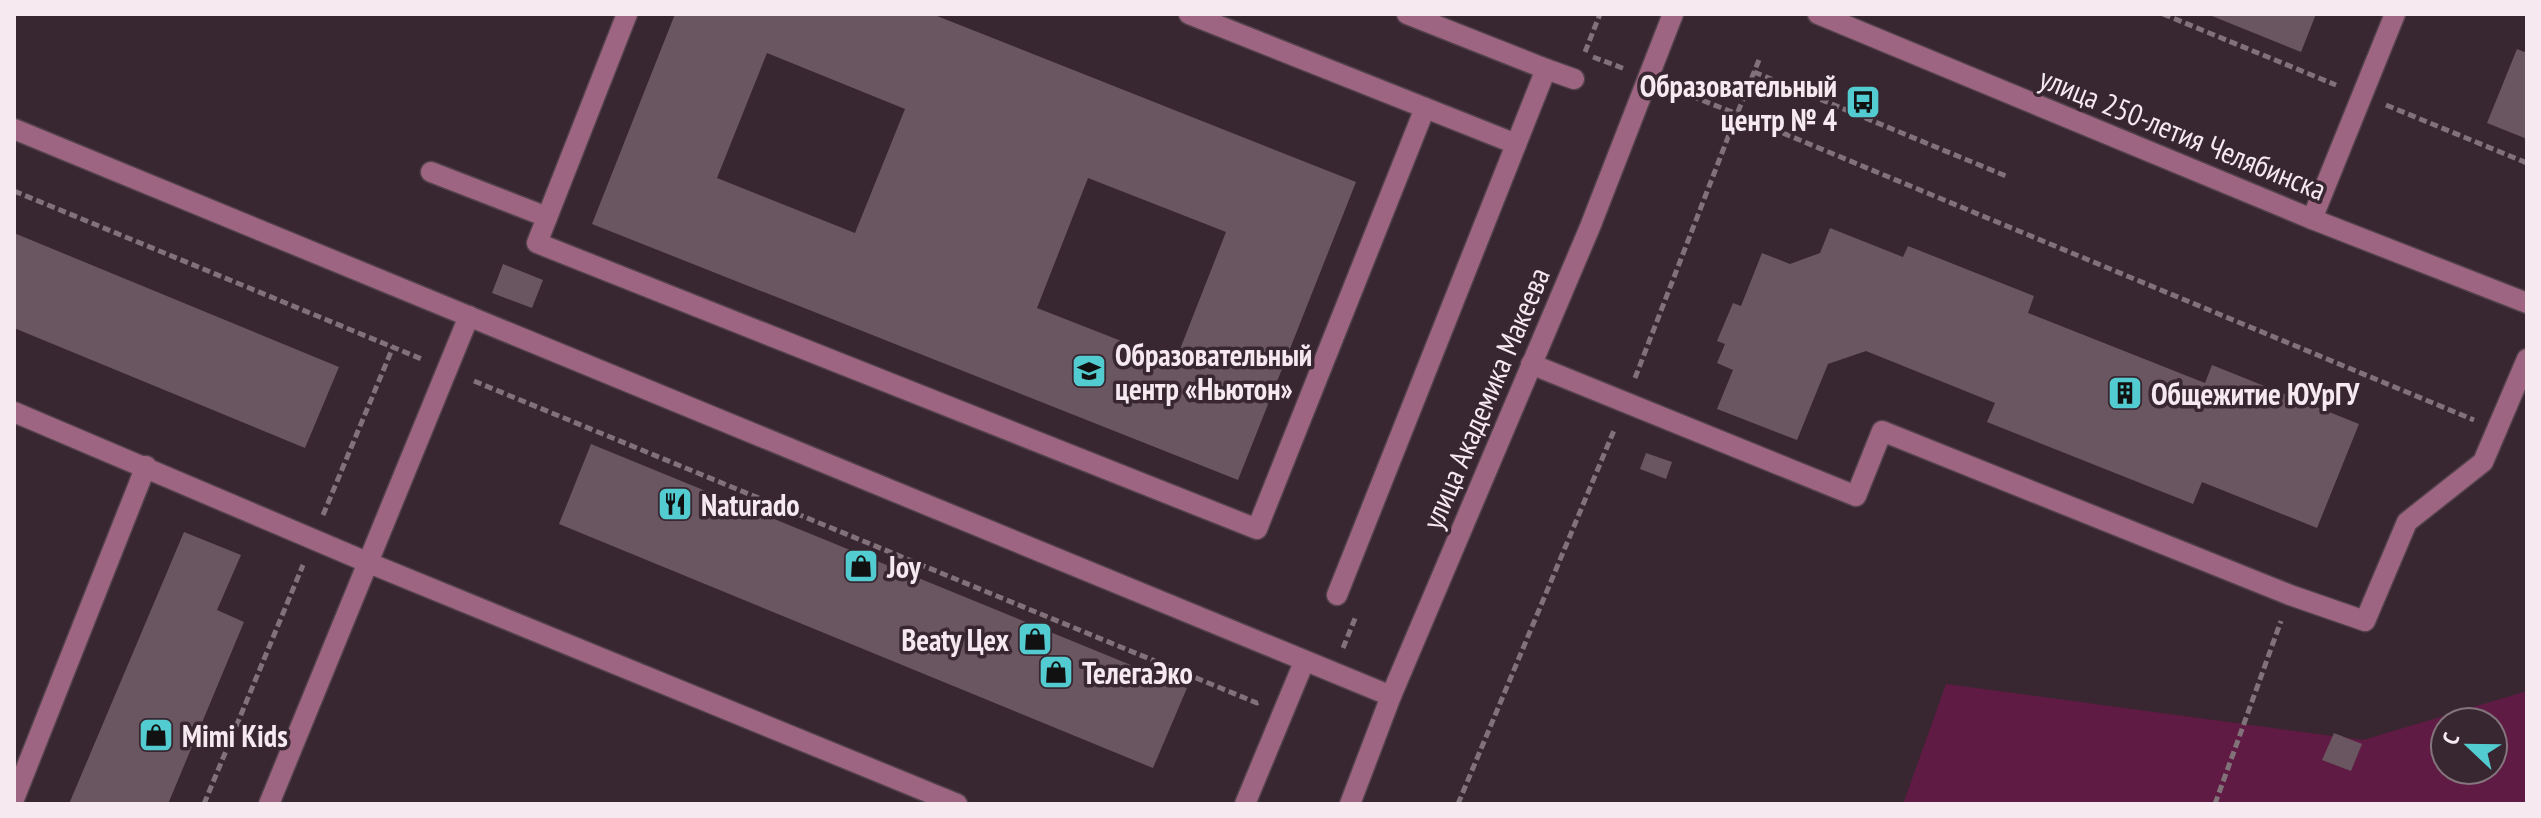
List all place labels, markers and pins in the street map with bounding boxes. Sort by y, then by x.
place label: Образовательный центр № 4 [1640,66,1837,139]
bus stop icon: Образовательный центр № 4 [1844,83,1882,121]
place label: Образовательный центр «Ньютон» [1115,335,1312,408]
school or university icon: Образовательный центр «Ньютон» [1070,352,1108,390]
building icon: Общежитие ЮУрГУ [2106,374,2144,412]
place label: Общежитие ЮУрГУ [2151,374,2360,413]
restaurant icon: Naturado [656,485,694,523]
place label: Naturado [701,485,800,524]
shop icon: Joy [842,547,880,585]
place label: Joy [886,547,922,586]
place label: Beaty Цех [901,620,1010,659]
shop icon: Beaty Цех [1016,620,1054,658]
shop icon: ТелегаЭко [1037,653,1075,691]
place label: ТелегаЭко [1082,653,1193,692]
shop icon: Mimi Kids [137,716,175,754]
place label: Mimi Kids [182,716,288,755]

